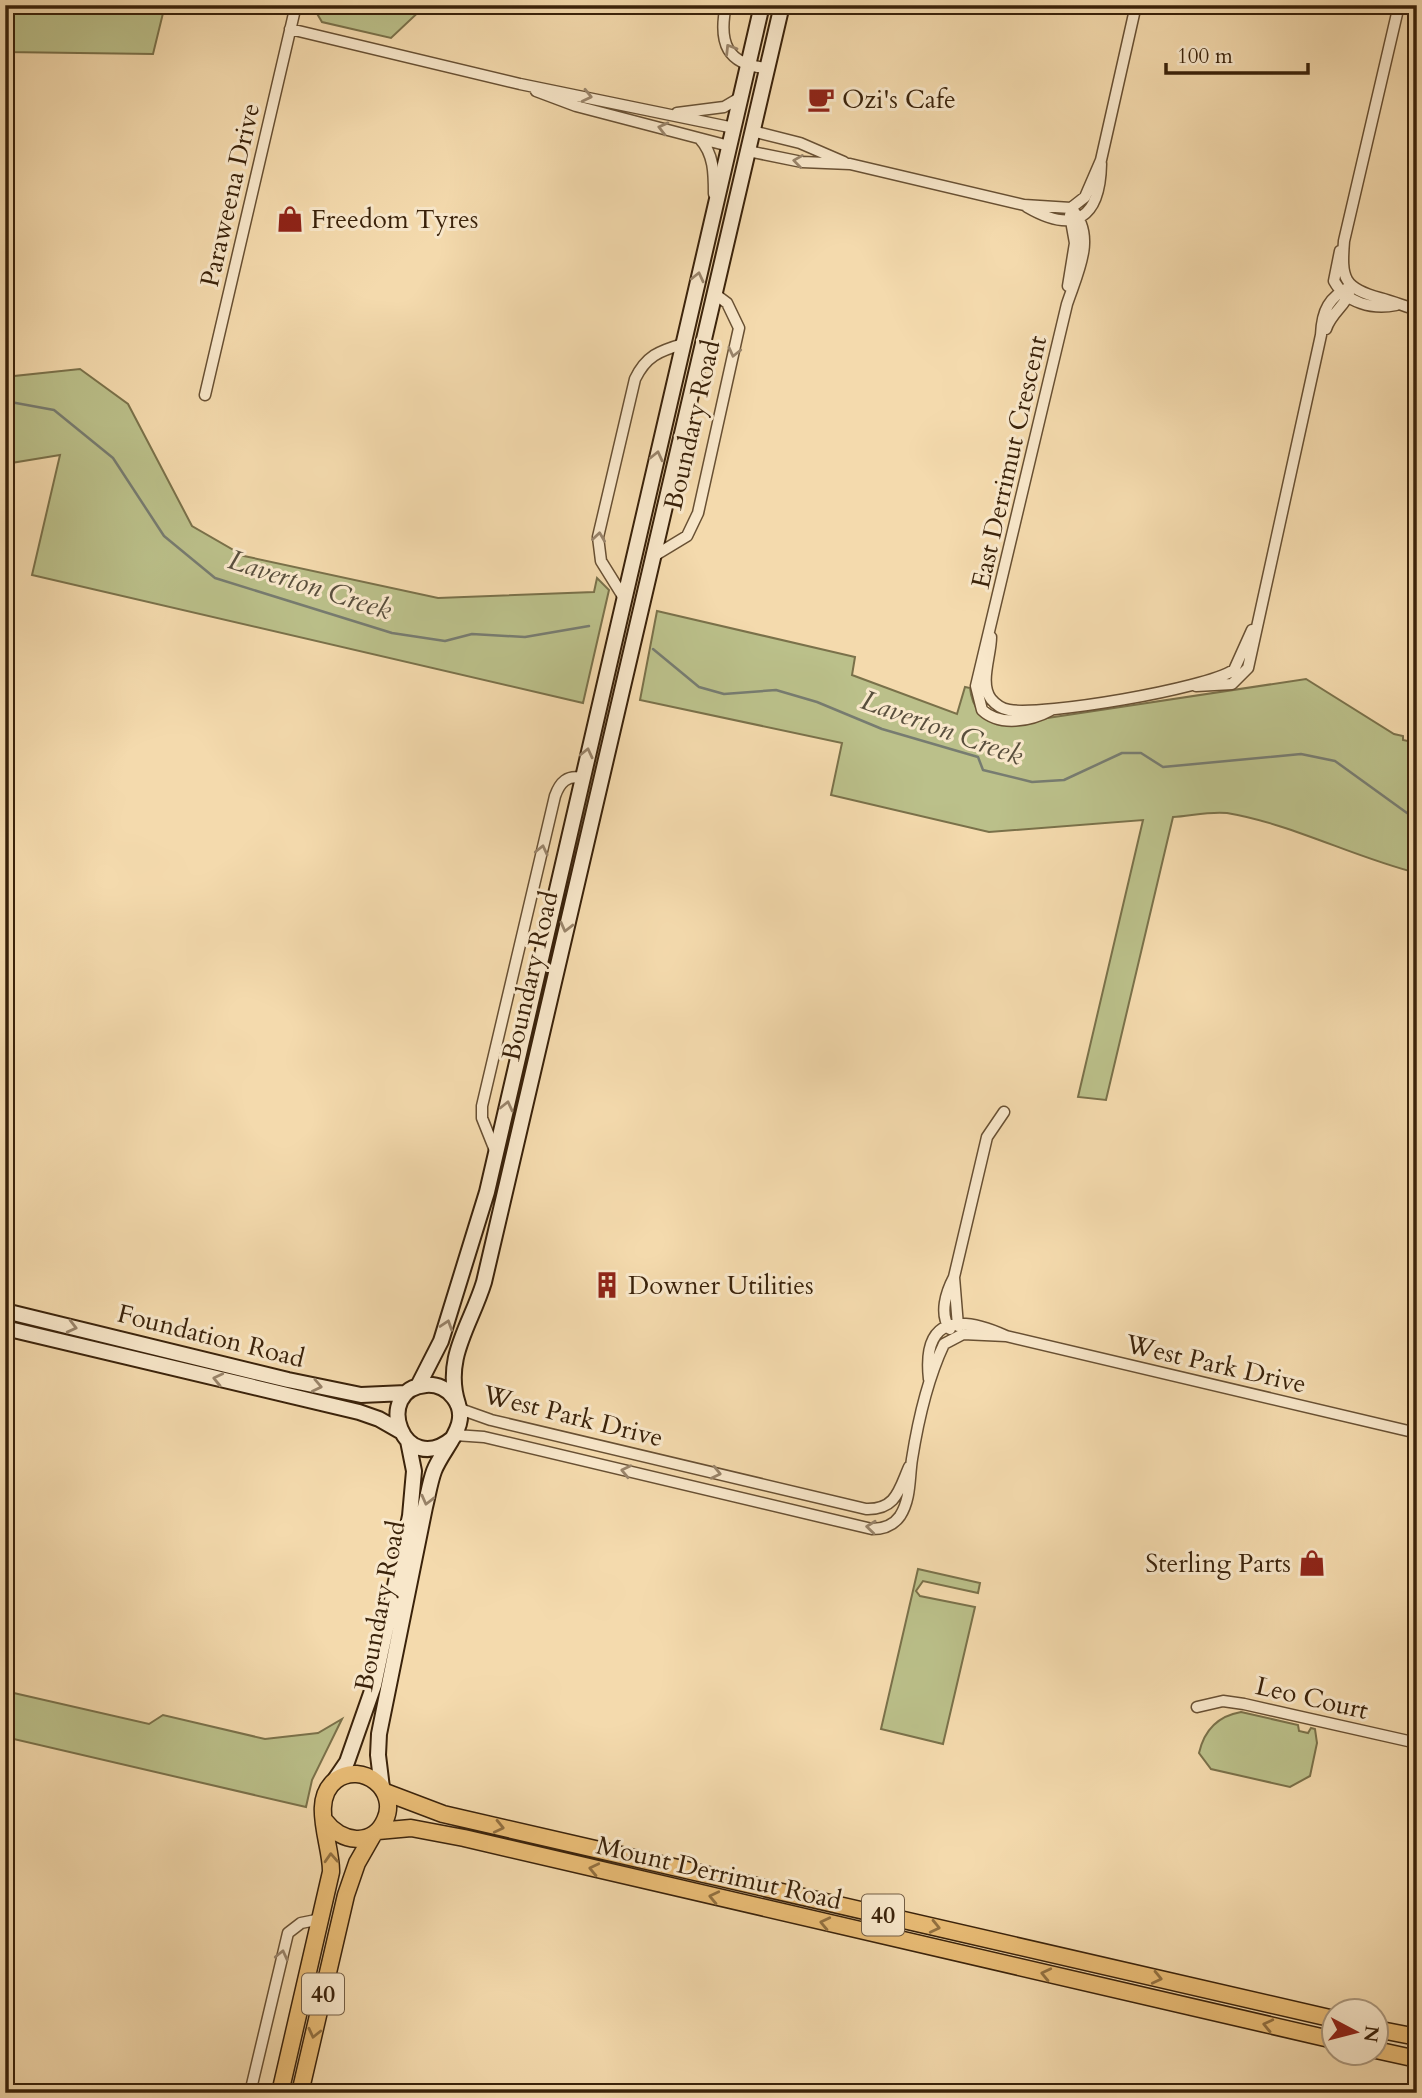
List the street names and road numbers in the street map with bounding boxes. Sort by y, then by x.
street label: Paraweena Drive [192,100,268,290]
street label: East Derrimut Crescent [963,332,1055,592]
street label: Boundary Road [655,337,729,513]
street label: Boundary Road [493,888,567,1064]
street label: Foundation Road [114,1296,308,1376]
street label: West Park Drive [1121,1326,1310,1402]
street label: West Park Drive [478,1376,667,1455]
street label: Boundary Road [346,1518,414,1694]
street label: Leo Court [1252,1668,1372,1728]
street label: Mount Derrimut Road [593,1828,845,1918]
road number: 40 [862,1894,904,1936]
road number: 40 [302,1973,344,2014]

